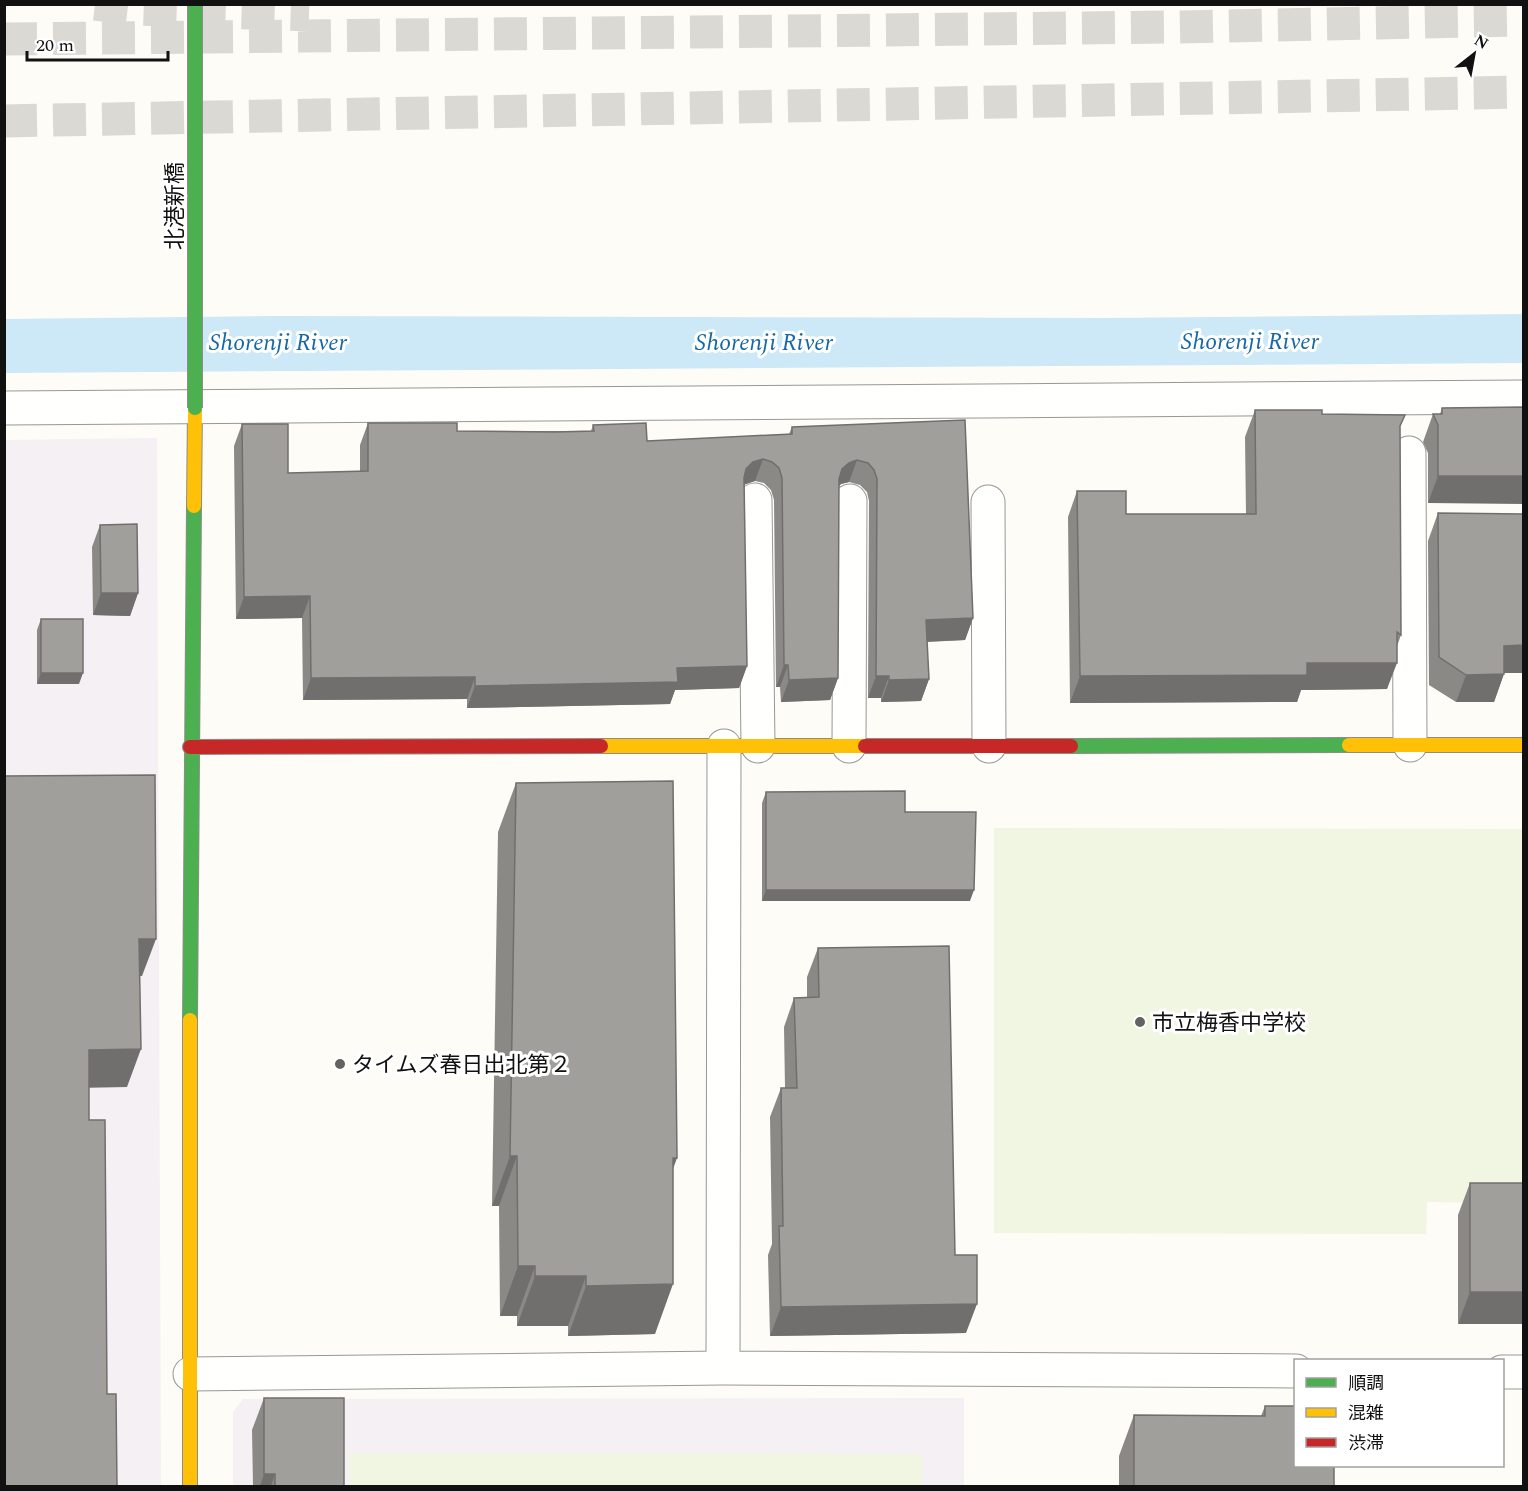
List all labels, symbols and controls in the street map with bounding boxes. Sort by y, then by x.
scale bar [27,24,168,62]
north arrow [1444,24,1504,84]
text: N [1469,28,1493,56]
text: 20 m [36,32,74,59]
street label: 北港新橋 [159,162,192,250]
water label: Shorenji River [1181,324,1320,360]
water label: Shorenji River [209,325,348,361]
water label: Shorenji River [695,325,834,361]
place label: 市立梅香中学校 [1152,1007,1306,1040]
marker: 市立梅香中学校 [1133,1015,1147,1029]
place label: タイムズ春日出北第２ [352,1049,572,1082]
marker: タイムズ春日出北第２ [333,1057,347,1071]
legend [1294,1359,1504,1467]
text: 順調 [1348,1370,1384,1397]
text: 混雑 [1348,1400,1384,1427]
text: 渋滞 [1348,1430,1384,1457]

